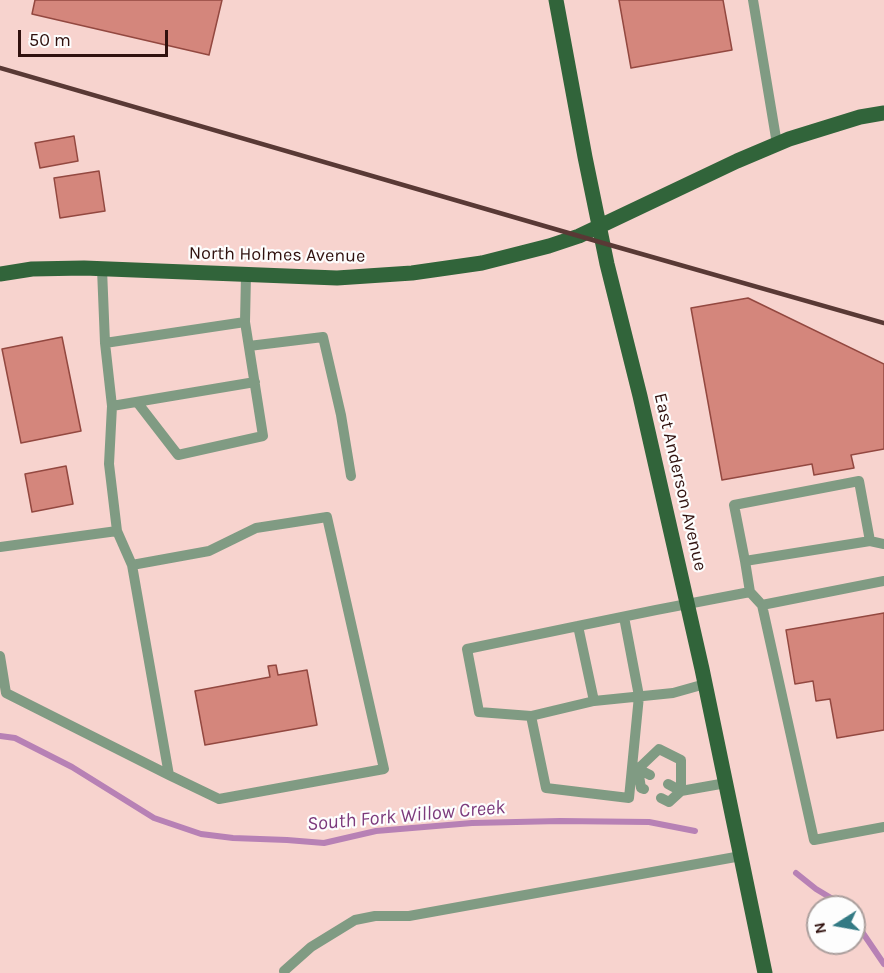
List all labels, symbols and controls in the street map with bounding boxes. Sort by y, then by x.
scale bar [21,18,171,56]
text: 50 m [29,29,71,51]
street label: North Holmes Avenue [189,243,365,267]
street label: East Anderson Avenue [649,391,711,573]
water label: South Fork Willow Creek [306,795,506,837]
north arrow [806,895,866,955]
text: N [809,921,830,936]

